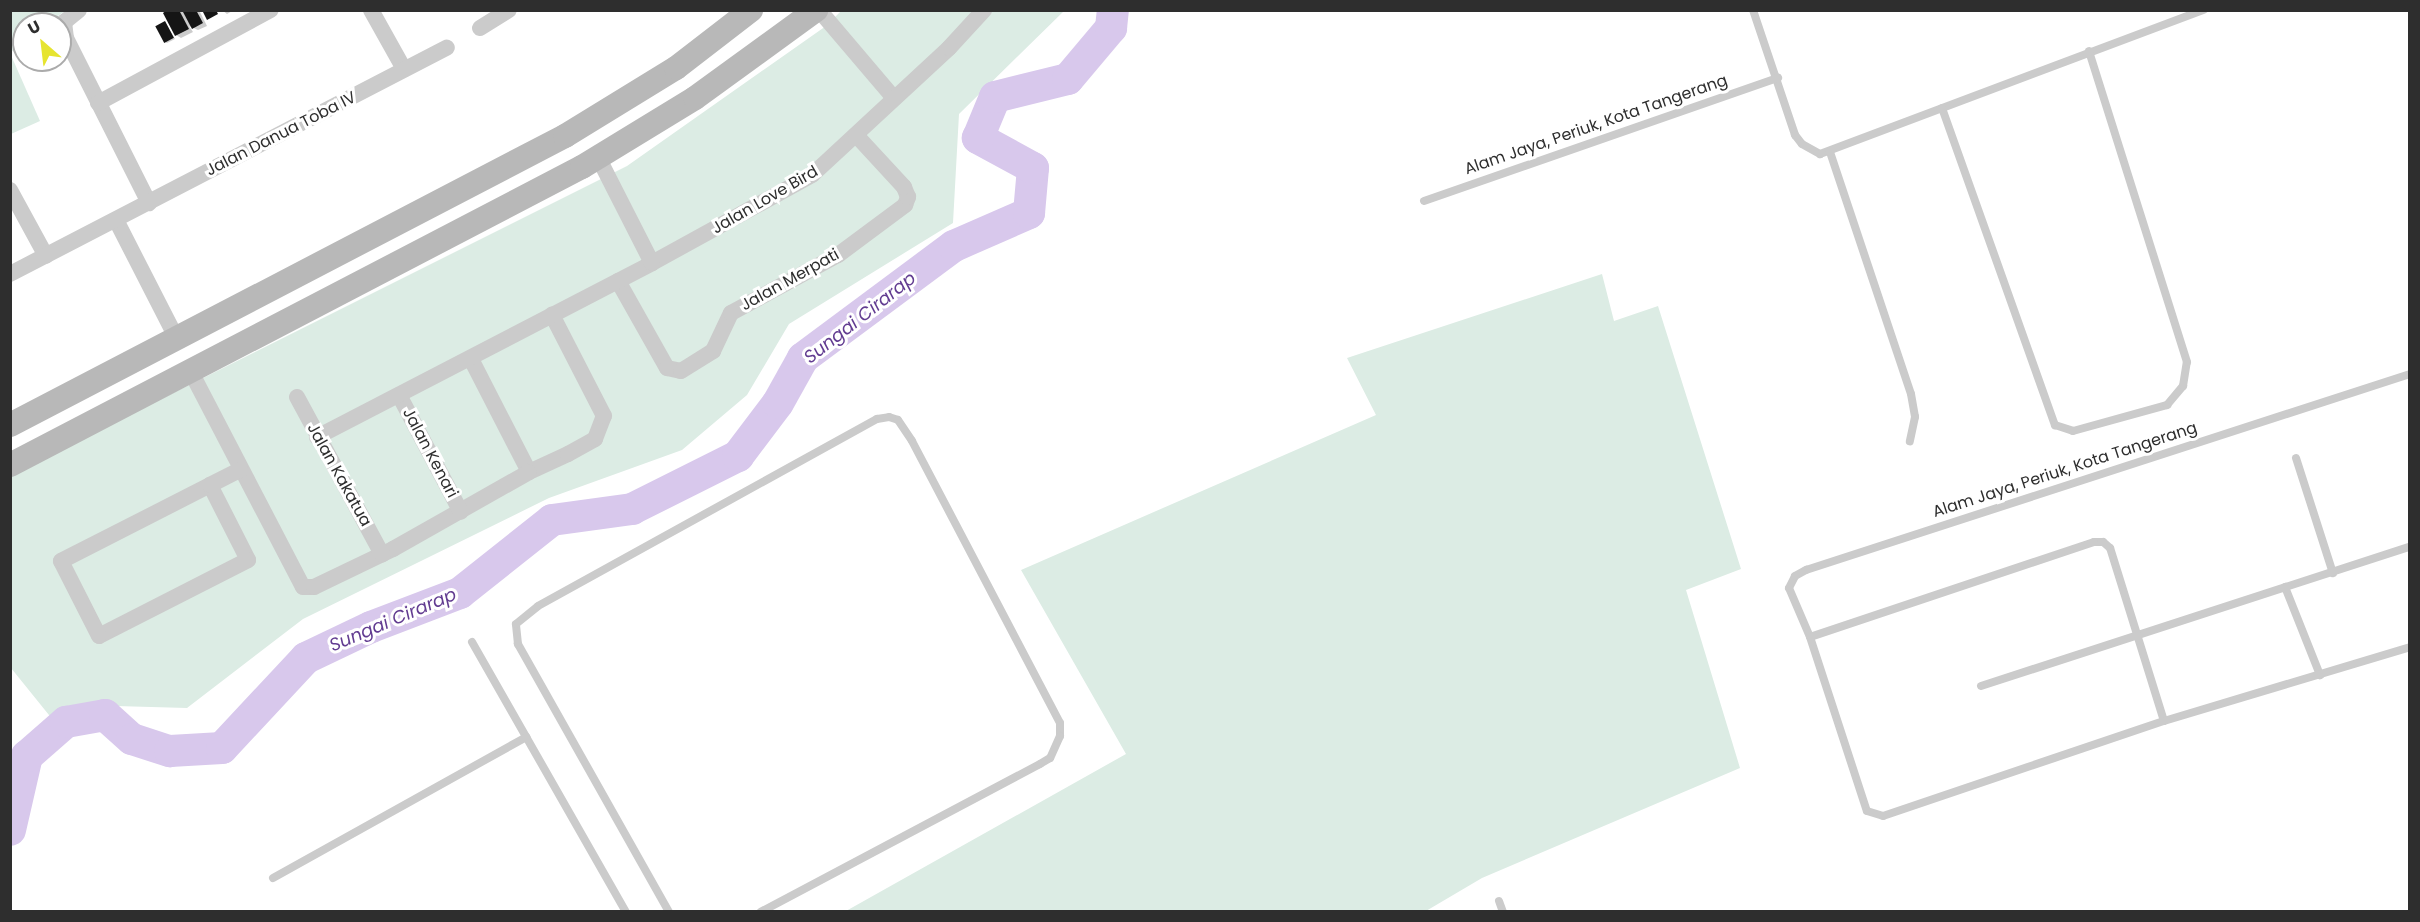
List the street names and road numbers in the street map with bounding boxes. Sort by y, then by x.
street label: Alam Jaya, Periuk, Kota Tangerang [1462,71,1730,179]
street label: Jalan Danua Toba IV [203,88,359,180]
street label: Jalan Love Bird [708,162,822,238]
street label: Jalan Merpati [737,245,843,315]
street label: Jalan Kenari [398,405,462,501]
street label: Alam Jaya, Periuk, Kota Tangerang [1930,418,2200,522]
street label: Jalan Kakatua [303,420,375,530]

